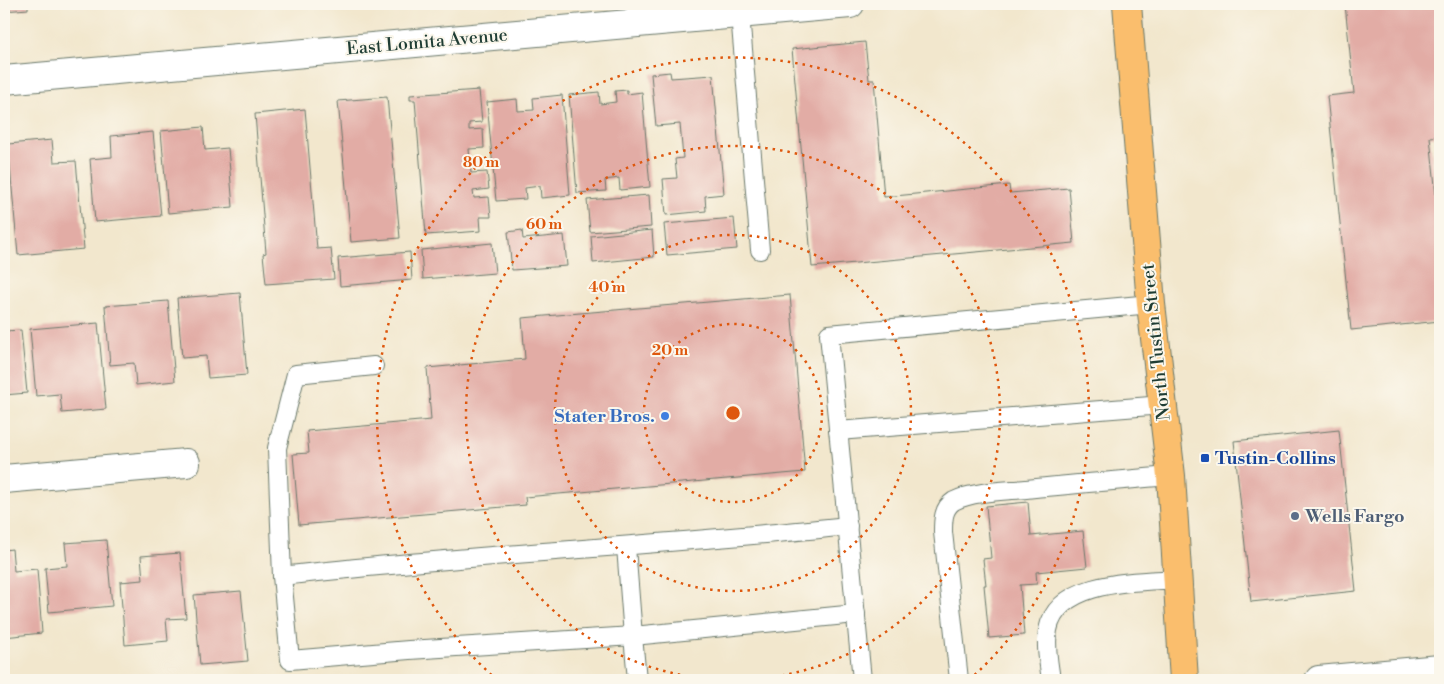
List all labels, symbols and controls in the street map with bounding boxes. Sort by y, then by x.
street label: East Lomita Avenue [345,23,509,61]
text: 80 m [463,153,500,172]
text: 60 m [526,215,563,234]
street label: North Tustin Street [1136,262,1176,422]
text: 40 m [588,278,626,297]
text: 20 m [652,341,689,360]
centre of rings [724,404,742,422]
place label: Stater Bros. [554,405,655,428]
marker: Stater Bros. [659,410,671,422]
place label: Tustin-Collins [1215,447,1336,470]
marker: Tustin-Collins [1199,452,1211,464]
place label: Wells Fargo [1304,505,1405,528]
marker: Wells Fargo [1289,510,1301,522]

